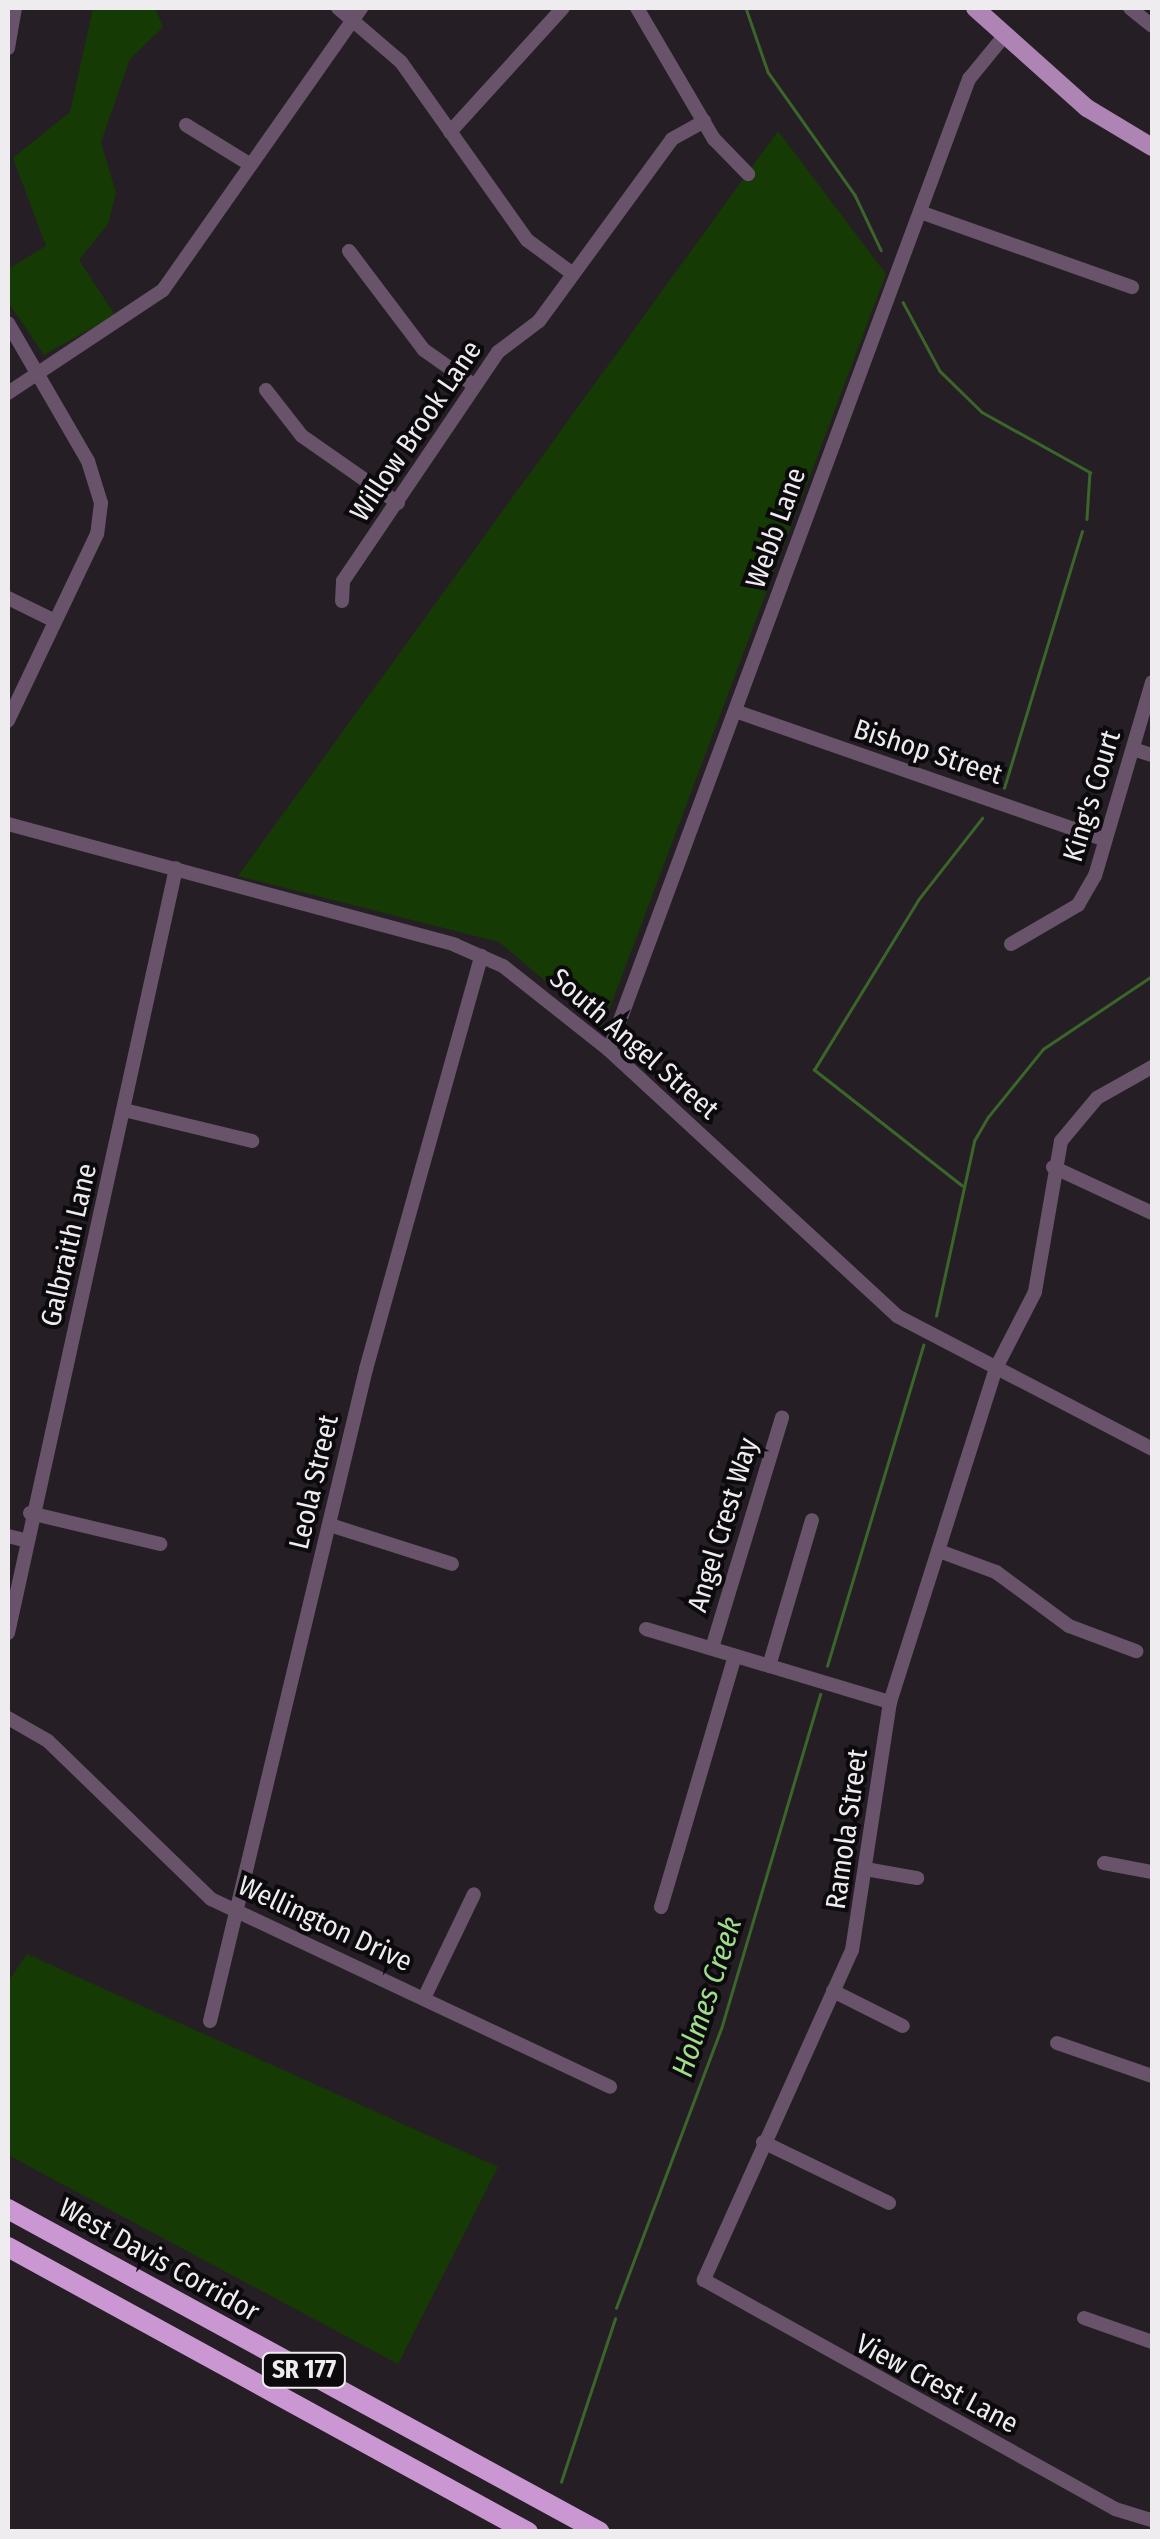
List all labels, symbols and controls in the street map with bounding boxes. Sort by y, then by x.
street label: Willow Brook Lane [343,334,489,528]
street label: Webb Lane [739,463,813,593]
street label: Bishop Street [850,712,1006,792]
street label: King's Court [1056,726,1128,866]
street label: South Angel Street [543,962,725,1126]
street label: Galbraith Lane [34,1160,104,1330]
street label: Leola Street [282,1412,346,1552]
street label: Angel Crest Way [681,1434,765,1616]
street label: Ramola Street [819,1747,875,1911]
street label: Wellington Drive [233,1869,417,1979]
water label: Holmes Creek [664,1913,750,2081]
street label: West Davis Corridor [53,2191,265,2329]
street label: View Crest Lane [850,2327,1024,2441]
road number: SR 177 [262,2350,346,2390]

